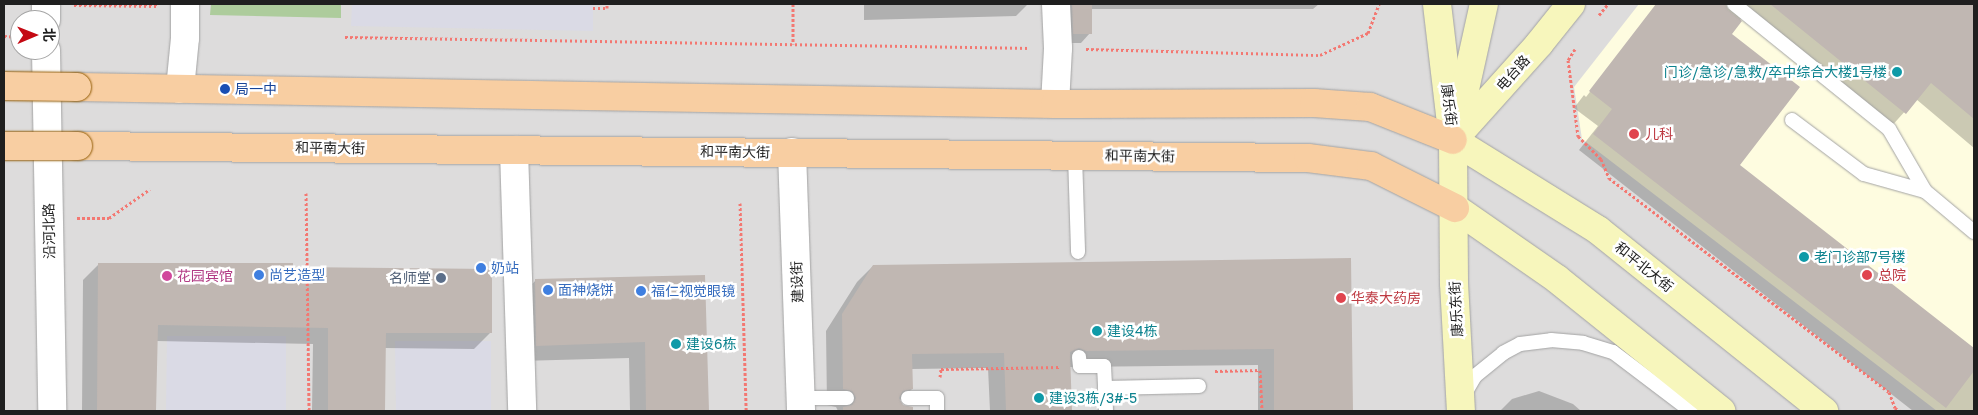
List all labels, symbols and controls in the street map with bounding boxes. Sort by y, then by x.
north arrow [10,10,60,60]
text: 北 [41,28,58,42]
street label: 电台路 [1493,52,1533,94]
place label: 门诊/急诊/急救/卒中综合大楼1号楼 [1664,64,1887,80]
marker: 门诊/急诊/急救/卒中综合大楼1号楼 [1891,66,1903,78]
place label: 局一中 [235,81,277,97]
marker: 局一中 [219,83,231,95]
street label: 康乐街 [1438,83,1460,127]
place label: 儿科 [1645,126,1673,142]
marker: 儿科 [1627,127,1641,141]
street label: 和平南大街 [295,139,365,157]
street label: 和平南大街 [700,143,770,161]
street label: 和平南大街 [1105,147,1175,165]
street label: 沿河北路 [40,203,58,259]
street label: 和平北大街 [1612,238,1676,296]
place label: 老门诊部7号楼 [1814,249,1905,265]
marker: 老门诊部7号楼 [1798,251,1810,263]
place label: 奶站 [491,260,519,276]
street label: 建设街 [788,261,806,303]
marker: 奶站 [475,262,487,274]
place label: 尚艺造型 [269,267,325,283]
place label: 总院 [1878,267,1906,283]
place label: 花园宾馆 [177,268,233,284]
marker: 总院 [1860,268,1874,282]
marker: 尚艺造型 [253,269,265,281]
marker: 花园宾馆 [161,270,173,282]
place label: 名师堂 [389,270,431,286]
marker: 名师堂 [435,272,447,284]
street label: 康乐东街 [1446,281,1466,337]
place label: 面神烧饼 [558,282,614,298]
place label: 福仁视觉眼镜 [651,283,735,299]
marker: 面神烧饼 [542,284,554,296]
marker: 福仁视觉眼镜 [635,285,647,297]
place label: 华泰大药房 [1351,290,1421,306]
marker: 华泰大药房 [1335,292,1347,304]
place label: 建设4栋 [1107,323,1158,339]
marker: 建设4栋 [1091,325,1103,337]
place label: 建设6栋 [686,336,736,352]
marker: 建设6栋 [670,338,682,350]
place label: 建设3栋/3#-5 [1049,390,1137,406]
marker: 建设3栋/3#-5 [1033,392,1045,404]

